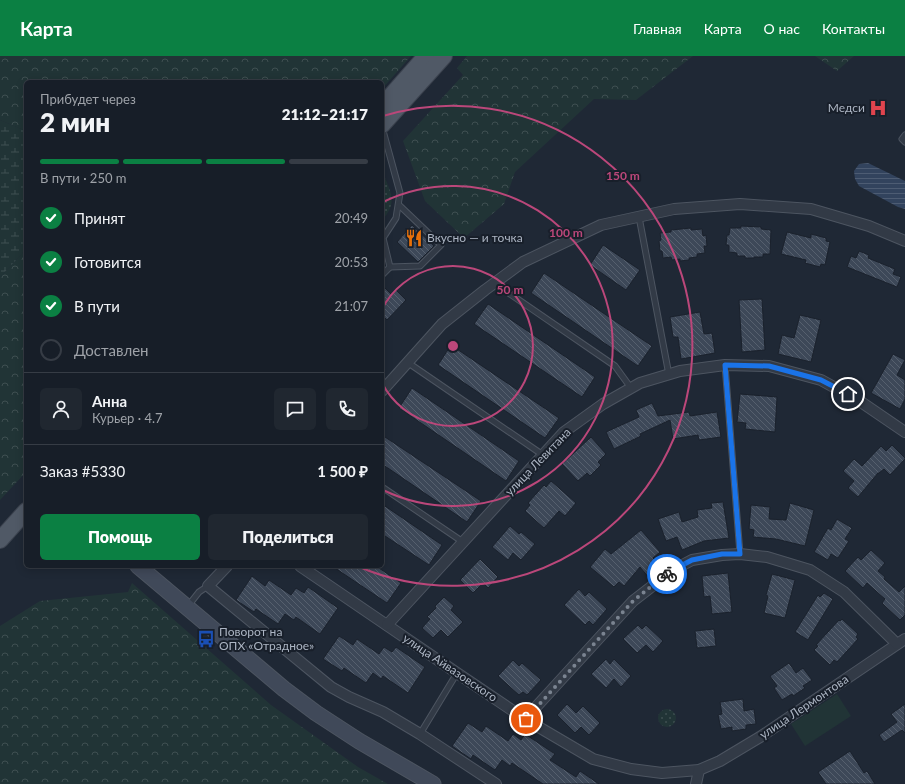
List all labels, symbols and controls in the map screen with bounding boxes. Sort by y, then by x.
text: Карта [20,17,73,40]
text: Главная [633,20,682,37]
text: Карта [704,20,742,37]
text: О нас [764,20,800,37]
text: Контакты [822,20,885,37]
text: Прибудет через [40,91,136,107]
hospital icon: Медси [868,98,888,118]
place label: Медси [828,100,865,115]
text: 21:12–21:17 [282,105,368,123]
text: 2 мин [40,106,110,138]
text: 150 m [606,168,640,183]
text: В пути · 250 m [40,170,126,186]
icon: check [40,207,62,229]
text: Принят [74,209,125,227]
text: 20:49 [335,210,368,226]
text: 100 m [549,225,583,240]
restaurant icon: Вкусно — и точка [404,228,424,248]
place label: Вкусно — и точка [427,230,523,245]
icon: check [40,251,62,273]
text: Готовится [74,253,141,271]
text: 20:53 [335,254,368,270]
text: 50 m [497,282,523,297]
icon: check [40,295,62,317]
text: В пути [74,297,120,315]
text: 21:07 [335,298,368,314]
centre of rings [446,339,460,353]
text: Доставлен [74,341,149,359]
pin [831,377,865,411]
icon: home [837,383,859,405]
button: person [40,388,82,430]
button: chat [274,388,316,430]
button: phone [326,388,368,430]
text: Анна [92,392,127,410]
text: Курьер · 4.7 [92,410,163,426]
street label: улица Левитана [502,425,574,499]
text: Заказ #5330 [40,462,125,480]
text: 1 500 ₽ [317,462,368,480]
button: Помощь [40,514,200,560]
button: Поделиться [208,514,368,560]
courier [647,554,687,594]
icon: bike [656,563,678,585]
place label: Поворот на ОПХ «Отрадное» [219,624,314,653]
bus stop icon: Поворот на ОПХ «Отрадное» [196,629,216,649]
street label: улица Айвазовского [400,630,501,705]
street label: улица Лермонтова [756,671,851,742]
pin [509,702,543,736]
icon: bag [515,708,537,730]

